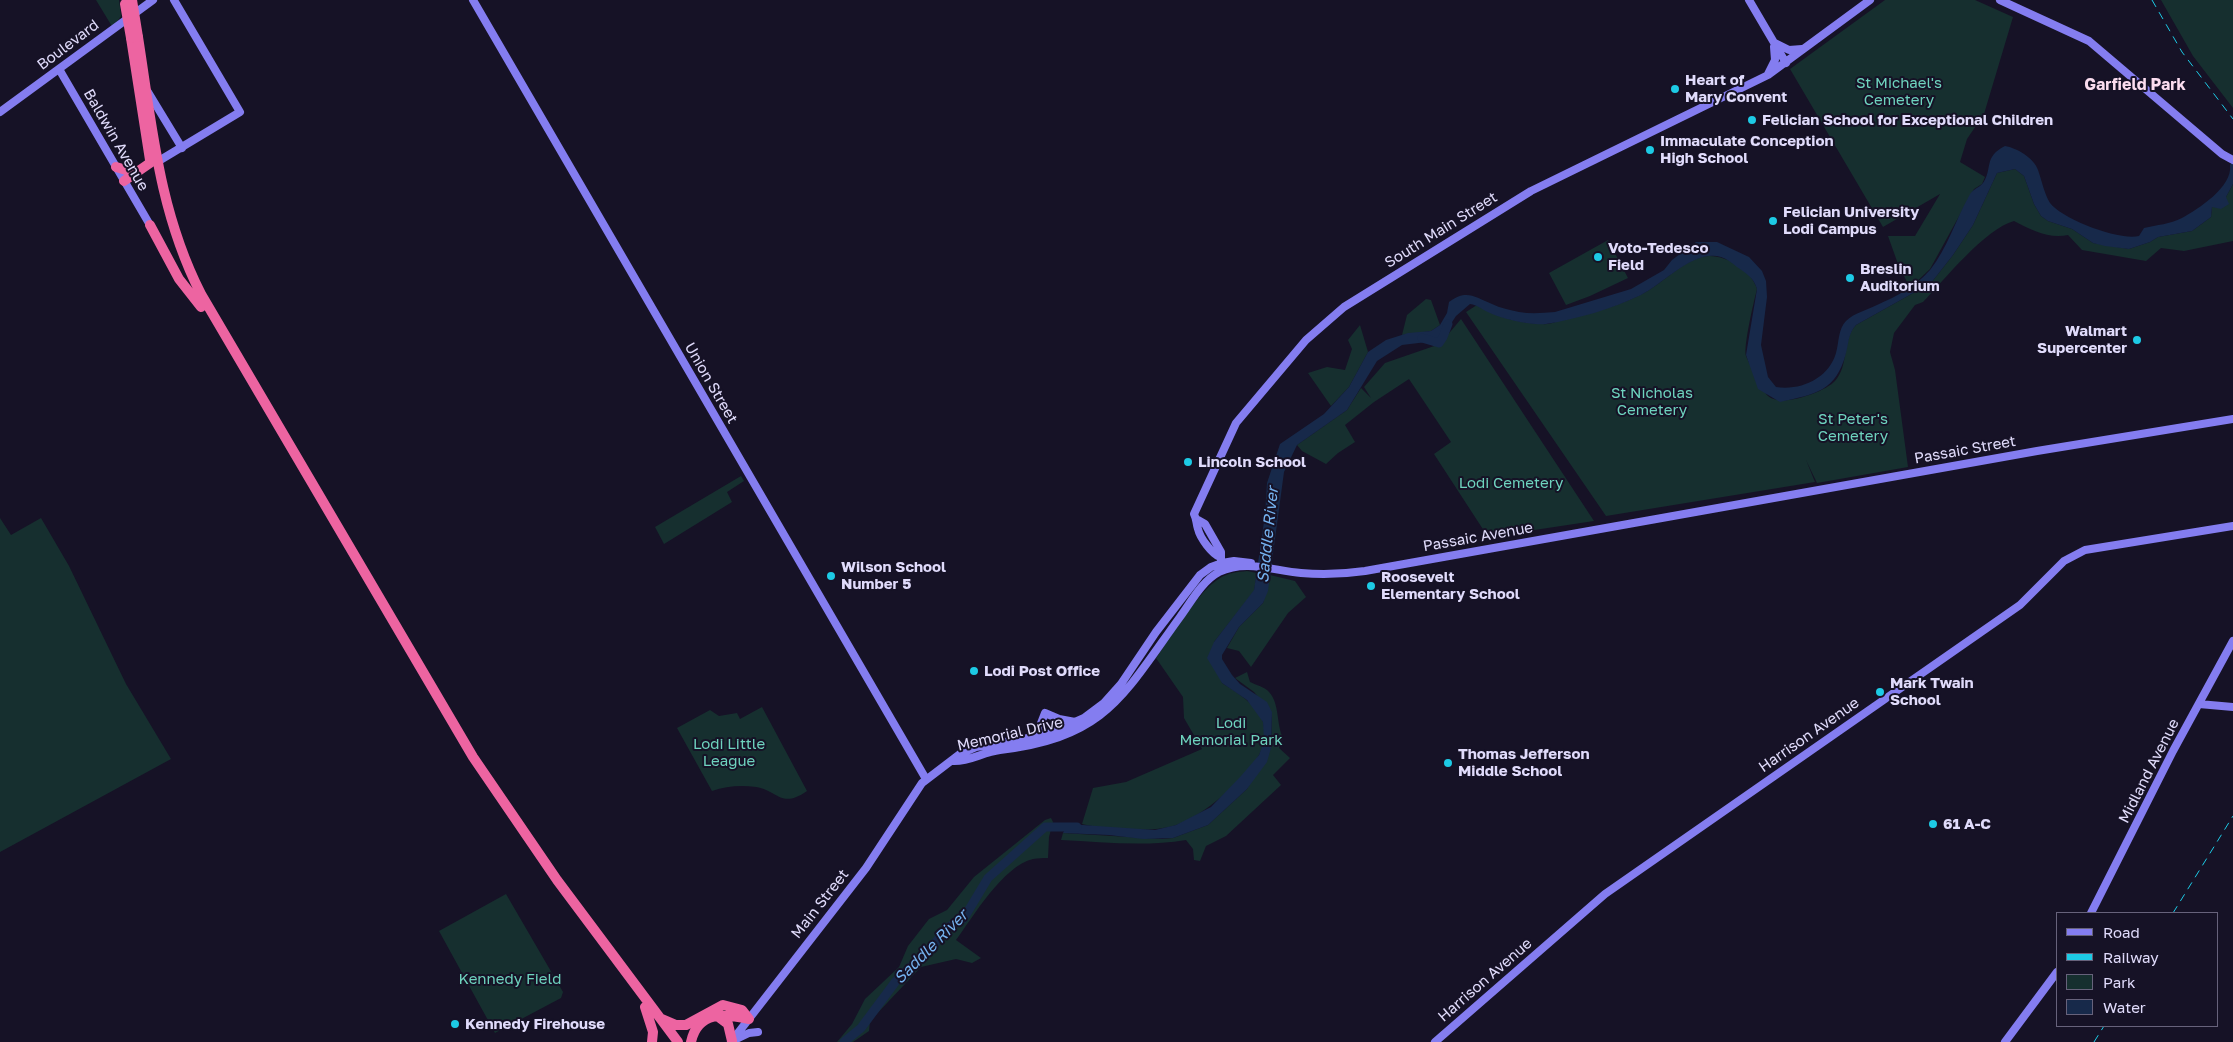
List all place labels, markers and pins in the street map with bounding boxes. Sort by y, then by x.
place label: Heart of Mary Convent [1685,71,1787,106]
marker: Heart of Mary Convent [1669,83,1681,95]
place label: Felician School for Exceptional Children [1762,111,2053,129]
marker: Felician School for Exceptional Children [1746,114,1758,126]
place label: Immaculate Conception High School [1660,132,1833,167]
marker: Immaculate Conception High School [1644,144,1656,156]
place label: Felician University Lodi Campus [1783,203,1919,238]
marker: Felician University Lodi Campus [1767,215,1779,227]
place label: Voto-Tedesco Field [1608,239,1708,274]
marker: Voto-Tedesco Field [1592,251,1604,263]
place label: Breslin Auditorium [1860,260,1940,295]
marker: Breslin Auditorium [1844,272,1856,284]
place label: Walmart Supercenter [2037,322,2127,357]
marker: Walmart Supercenter [2131,334,2143,346]
place label: Lincoln School [1198,453,1306,471]
marker: Lincoln School [1182,456,1194,468]
place label: Wilson School Number 5 [841,558,946,593]
place label: Roosevelt Elementary School [1381,568,1520,603]
marker: Wilson School Number 5 [825,570,837,582]
marker: Roosevelt Elementary School [1365,580,1377,592]
place label: Lodi Post Office [984,662,1100,680]
marker: Lodi Post Office [968,665,980,677]
place label: Mark Twain School [1890,674,1974,709]
marker: Mark Twain School [1874,686,1886,698]
place label: Thomas Jefferson Middle School [1458,745,1589,780]
marker: Thomas Jefferson Middle School [1442,757,1454,769]
place label: 61 A-C [1943,815,1991,833]
marker: 61 A-C [1927,818,1939,830]
place label: Kennedy Firehouse [465,1015,605,1033]
marker: Kennedy Firehouse [449,1018,461,1030]

